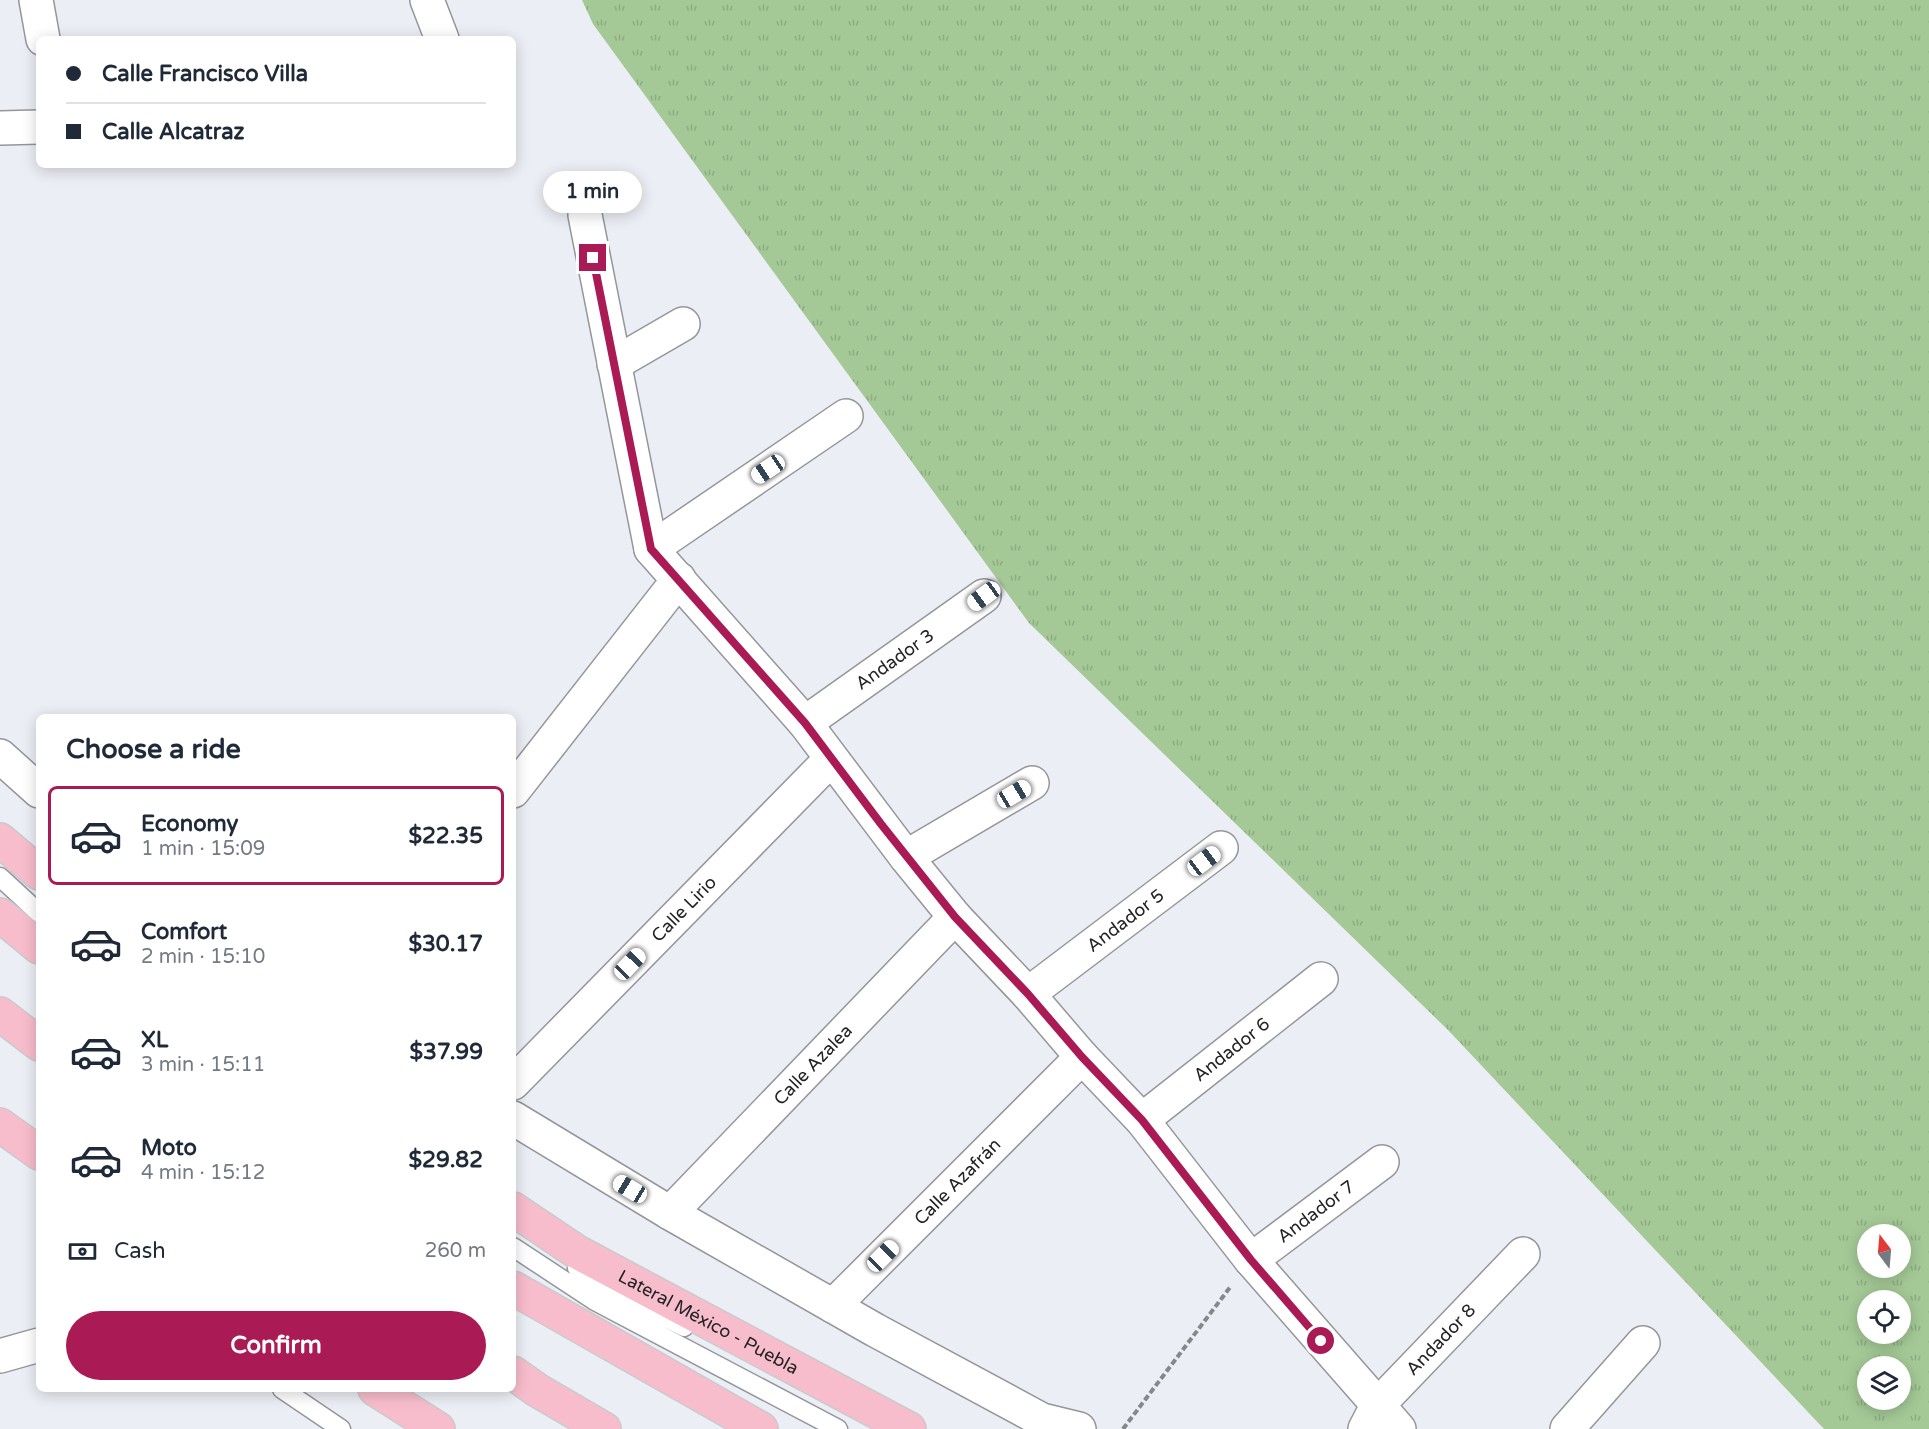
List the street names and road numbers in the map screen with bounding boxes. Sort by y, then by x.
street label: Andador 3 [851,624,938,695]
street label: Calle Lirio [647,871,721,946]
street label: Andador 5 [1082,884,1168,957]
street label: Andador 6 [1189,1013,1274,1086]
street label: Calle Azalea [769,1020,857,1110]
street label: Calle Azafrán [909,1134,1005,1230]
street label: Andador 7 [1273,1175,1359,1248]
street label: Lateral México - Puebla [614,1265,802,1379]
street label: Andador 8 [1401,1299,1480,1380]

